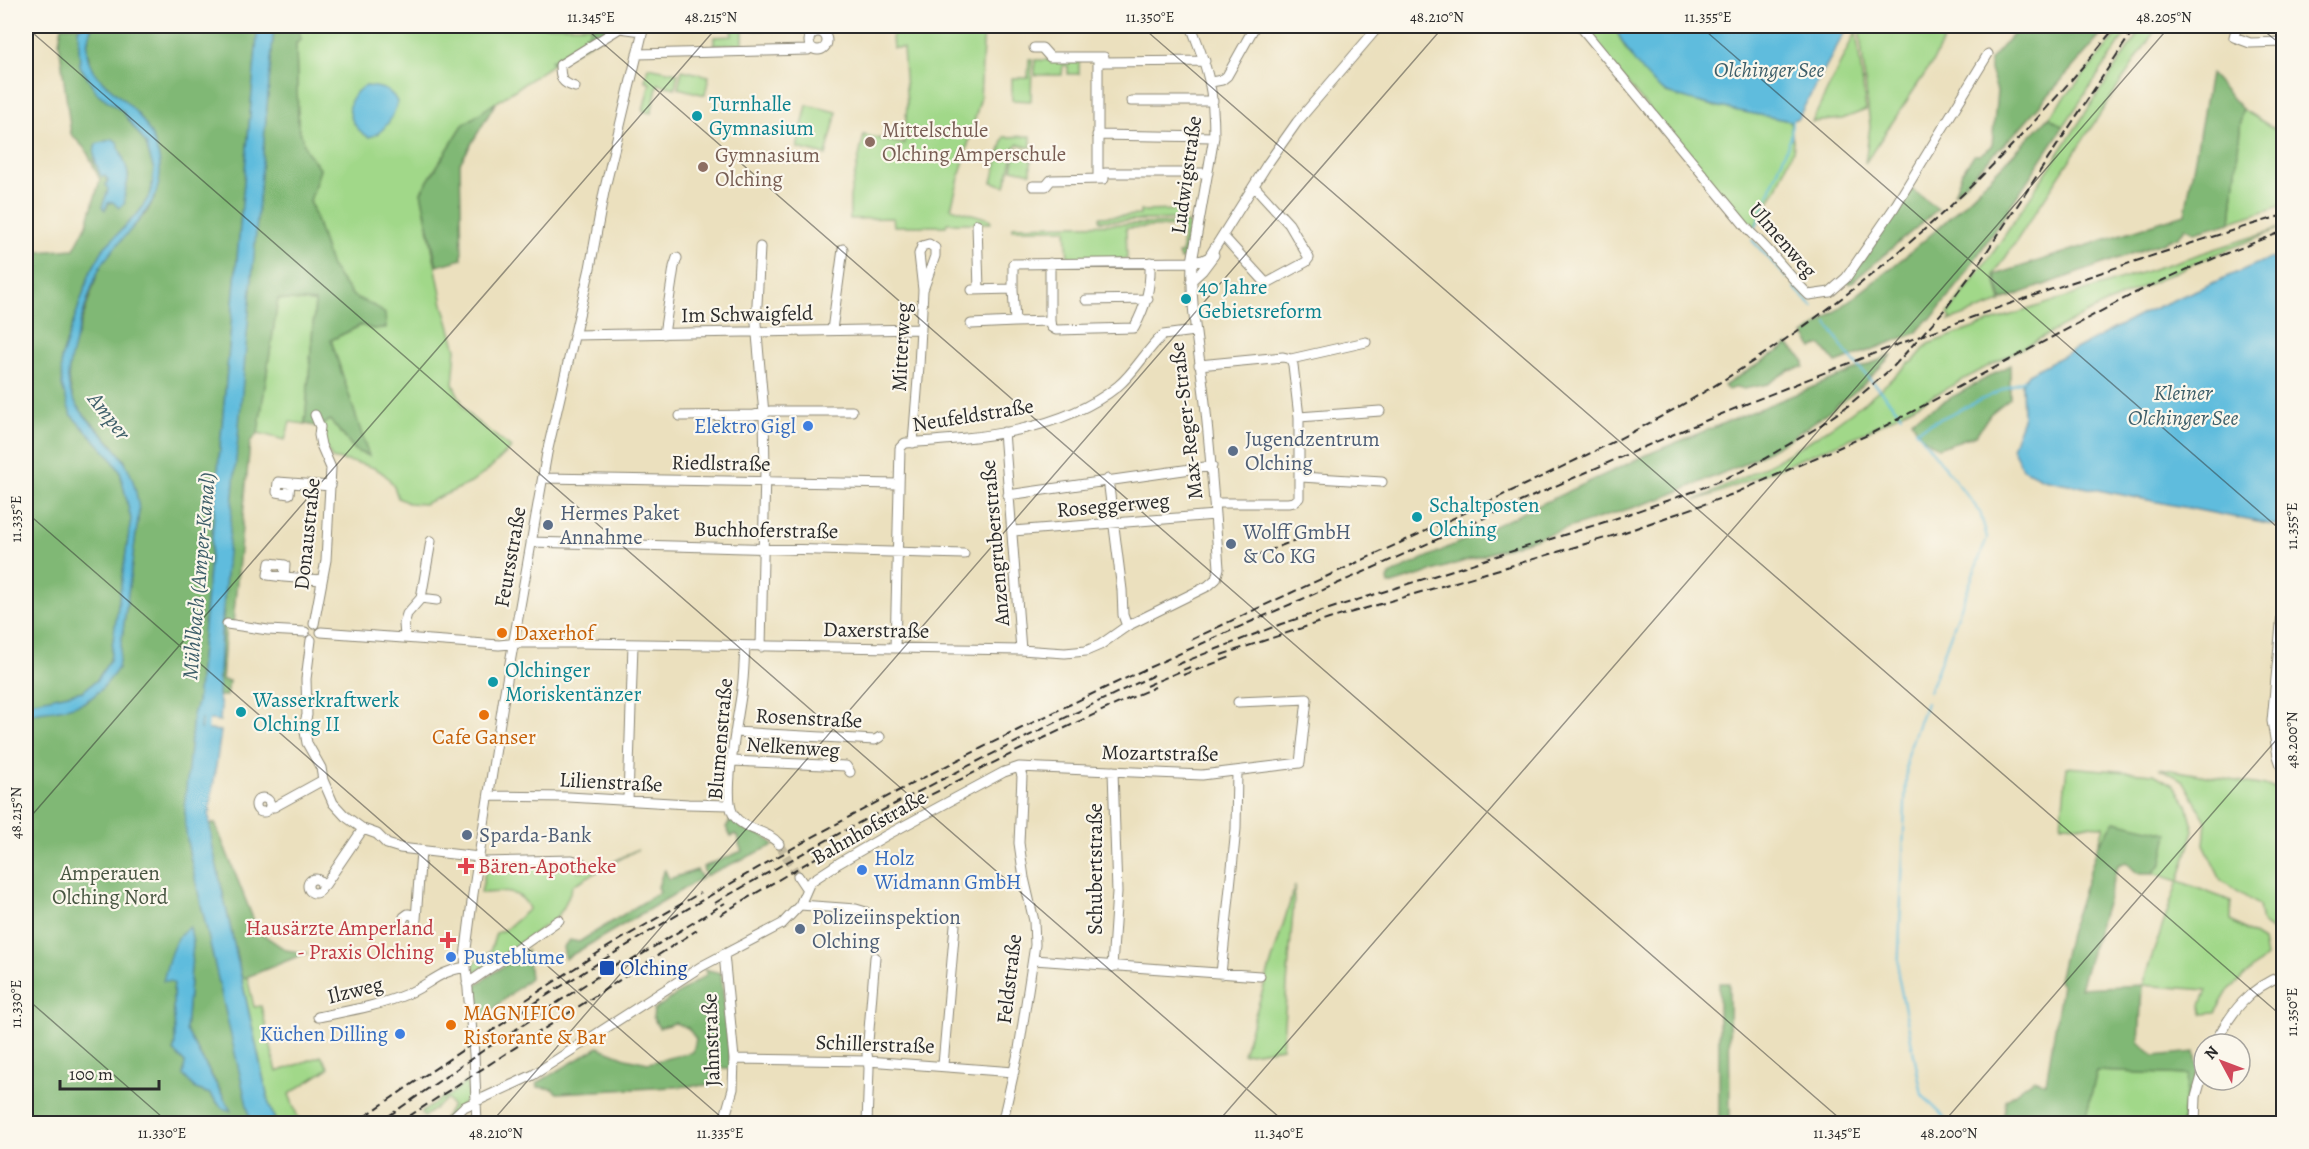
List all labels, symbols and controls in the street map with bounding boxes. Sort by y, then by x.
text: 11.345°E [567,7,615,27]
text: 48.215°N [685,7,738,27]
text: 11.350°E [1126,7,1174,27]
text: 48.210°N [1410,7,1464,27]
text: 11.355°E [1684,7,1732,27]
text: 48.205°N [2136,7,2192,27]
water label: Olchinger See [1714,55,1824,85]
place label: Turnhalle Gymnasium [709,90,814,142]
marker: Turnhalle Gymnasium [690,109,704,123]
street label: Ludwigstraße [1164,114,1208,236]
place label: Mittelschule Olching Amperschule [882,116,1066,168]
marker: Mittelschule Olching Amperschule [863,135,877,149]
place label: Gymnasium Olching [715,141,820,193]
marker: Gymnasium Olching [696,160,710,174]
street label: Ulmenweg [1742,196,1824,284]
place label: 40 Jahre Gebietsreform [1198,273,1322,325]
marker: 40 Jahre Gebietsreform [1179,292,1193,306]
street label: Im Schwaigfeld [681,299,814,329]
street label: Mitterweg [885,301,917,392]
street label: Max-Reger-Straße [1162,341,1210,501]
water label: Kleiner Olchinger See [2128,378,2238,433]
water label: Amper [80,385,138,447]
street label: Neufeldstraße [910,392,1036,438]
place label: Elektro Gigl [694,412,796,440]
marker: Elektro Gigl [801,419,815,433]
place label: Jugendzentrum Olching [1245,425,1380,477]
marker: Jugendzentrum Olching [1226,444,1240,458]
street label: Riedlstraße [671,448,771,478]
street label: Anzengruberstraße [974,459,1016,628]
water label: Mühlbach (Amper-Kanal) [175,471,223,681]
street label: Donaustraße [287,477,327,591]
street label: Roseggerweg [1055,486,1171,524]
place label: Schaltposten Olching [1429,491,1540,543]
text: 11.335°E [6,495,26,543]
place label: Hermes Paket Annahme [559,499,680,551]
text: 11.355°E [2282,502,2302,550]
street label: Feursstraße [487,504,533,610]
marker: Schaltposten Olching [1410,510,1424,524]
street label: Buchhoferstraße [694,515,838,545]
marker: Hermes Paket Annahme [541,518,555,532]
place label: Wolff GmbH & Co KG [1242,518,1351,570]
marker: Wolff GmbH & Co KG [1224,537,1238,551]
street label: Daxerstraße [823,615,929,645]
place label: Daxerhof [514,619,597,647]
marker: Daxerhof [495,626,509,640]
place label: Olchinger Moriskentänzer [505,656,642,708]
marker: Olchinger Moriskentänzer [486,675,500,689]
street label: Blumenstraße [701,677,739,801]
place label: Wasserkraftwerk Olching II [252,686,400,738]
street label: Rosenstraße [755,701,863,735]
marker: Wasserkraftwerk Olching II [234,705,248,719]
marker: Cafe Ganser [477,708,491,722]
text: 48.200°N [2282,711,2302,769]
place label: Cafe Ganser [432,723,536,751]
street label: Nelkenweg [745,730,841,764]
street label: Mozartstraße [1101,738,1219,768]
street label: Lilienstraße [559,765,663,799]
street label: Bahnhofstraße [806,783,932,871]
text: 48.215°N [6,786,26,839]
street label: Schubertstraße [1081,803,1109,935]
place label: Sparda-Bank [479,821,592,849]
marker: Sparda-Bank [460,828,474,842]
place label: Holz Widmann GmbH [873,844,1022,896]
place label: Bären-Apotheke [478,852,616,880]
park label: Amperauen Olching Nord [52,859,169,911]
marker: Bären-Apotheke [459,859,473,873]
marker: Holz Widmann GmbH [855,863,869,877]
place label: Polizeiinspektion Olching [812,903,961,955]
place label: Hausärzte Amperland - Praxis Olching [245,914,435,966]
marker: Polizeiinspektion Olching [793,922,807,936]
marker: Hausärzte Amperland - Praxis Olching [439,931,457,949]
street label: Feldstraße [990,932,1028,1026]
place label: Pusteblume [463,943,565,971]
marker: Pusteblume [444,950,458,964]
place label: Olching [620,954,688,982]
marker: Olching [598,959,616,977]
street label: Ilzweg [324,969,386,1010]
text: 11.330°E [6,980,26,1028]
text: 11.350°E [2282,988,2302,1036]
street label: Jahnstraße [695,993,727,1087]
place label: MAGNIFICO Ristorante & Bar [463,999,606,1051]
marker: MAGNIFICO Ristorante & Bar [444,1018,458,1032]
place label: Küchen Dilling [260,1020,388,1048]
marker: Küchen Dilling [393,1027,407,1041]
street label: Schillerstraße [815,1028,935,1060]
north arrow [2192,1032,2252,1092]
text: N [2199,1041,2224,1064]
scale bar [60,1053,159,1091]
text: 100 m [69,1062,113,1086]
text: 11.330°E [138,1123,186,1143]
text: 48.210°N [469,1123,523,1143]
text: 11.335°E [696,1123,744,1143]
text: 11.340°E [1254,1123,1304,1143]
text: 11.345°E [1813,1123,1861,1143]
text: 48.200°N [1920,1123,1978,1143]

